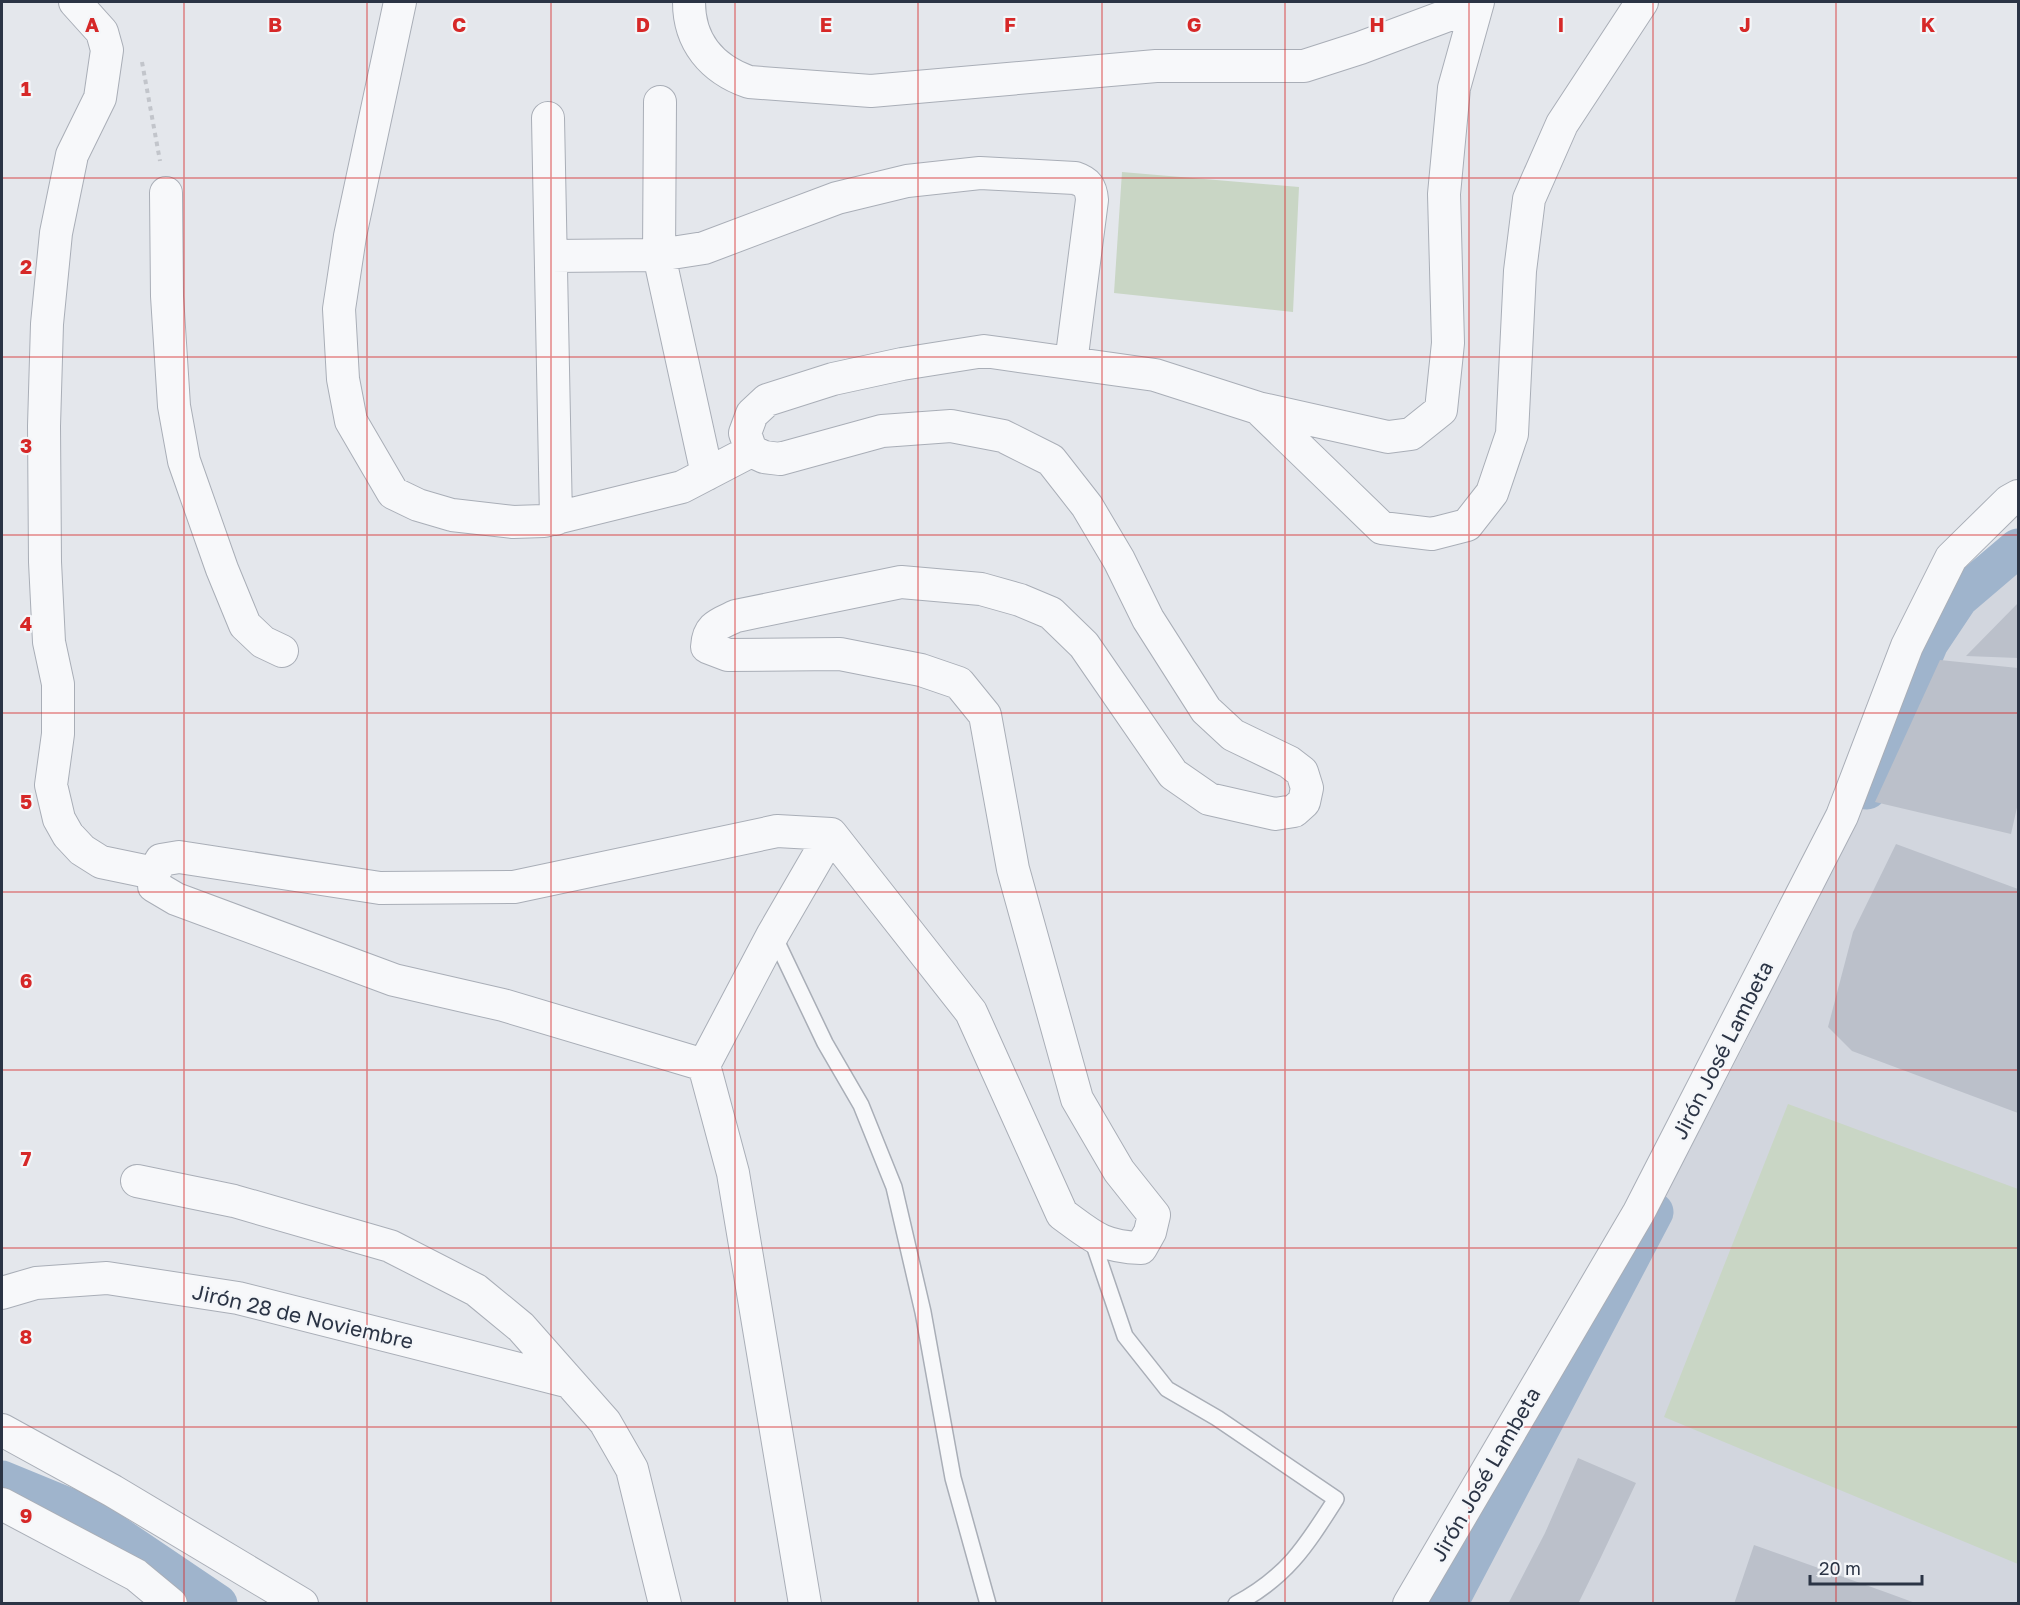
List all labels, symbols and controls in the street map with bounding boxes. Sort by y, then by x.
text: A [85,12,99,36]
text: B [268,12,282,36]
text: C [452,12,466,36]
text: D [636,12,650,36]
text: E [820,12,832,36]
text: F [1004,12,1016,36]
text: G [1187,12,1201,36]
text: H [1369,12,1385,36]
text: I [1558,12,1564,36]
text: J [1739,12,1751,36]
text: K [1921,12,1936,36]
text: 1 [21,76,31,100]
text: 2 [20,254,32,278]
text: 3 [20,433,32,457]
text: 4 [20,611,32,635]
text: 5 [20,789,32,813]
street label: Jirón José Lambeta [1666,956,1778,1144]
text: 6 [20,968,32,992]
text: 7 [21,1146,32,1170]
street label: Jirón 28 de Noviembre [190,1278,416,1354]
text: 8 [20,1324,32,1348]
street label: Jirón José Lambeta [1425,1382,1545,1566]
text: 9 [20,1503,32,1527]
scale bar [1810,1548,1922,1586]
text: 20 m [1819,1557,1861,1579]

